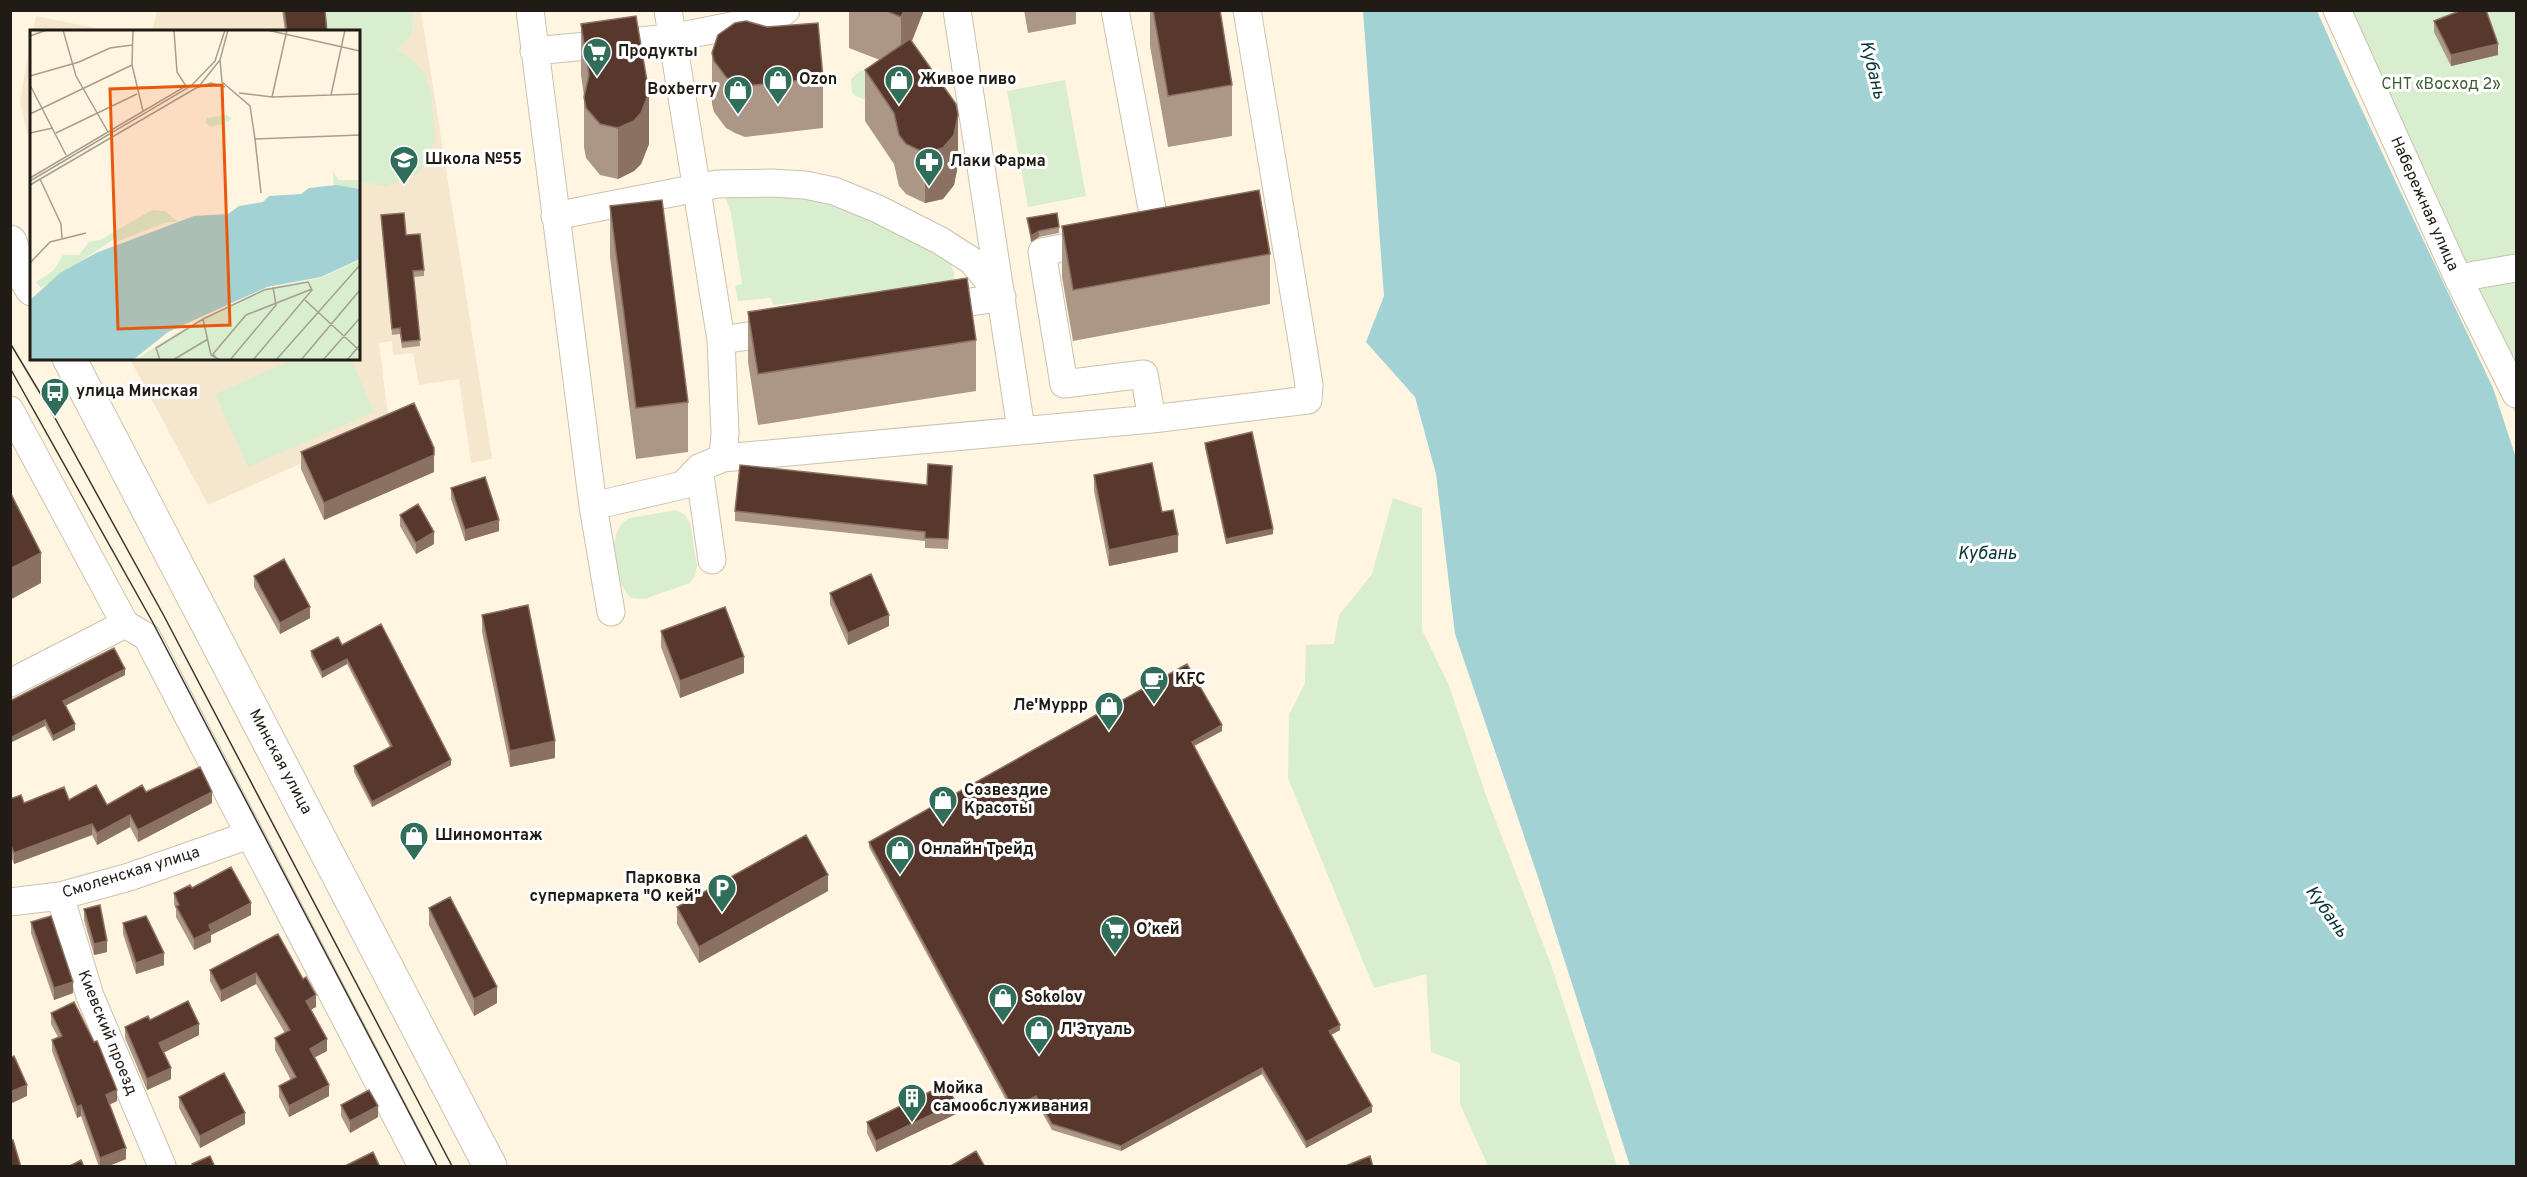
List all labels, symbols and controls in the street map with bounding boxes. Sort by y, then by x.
inset map [30,30,360,360]
supermarket icon: Продукты [581,36,613,78]
water label: Кубань [1854,38,1890,102]
place label: Продукты [618,42,698,62]
shop icon: Ozon [762,64,794,106]
shop icon: Живое пиво [883,64,915,106]
place label: Ozon [799,70,837,90]
place label: Живое пиво [920,70,1016,90]
shop icon: Boxberry [722,74,754,116]
park label: СНТ «Восход 2» [2381,75,2501,95]
place label: Boxberry [647,80,717,100]
street label: Набережная улица [2385,134,2463,274]
school or university icon: Школа №55 [388,144,420,186]
pharmacy icon: Лаки Фарма [913,146,945,188]
place label: Школа №55 [425,150,522,170]
place label: Лаки Фарма [950,152,1046,172]
bus stop icon: улица Минская [39,376,71,418]
place label: улица Минская [76,382,198,402]
water label: Кубань [1957,543,2017,566]
cafe icon: KFC [1138,664,1170,706]
place label: KFC [1175,670,1205,690]
shop icon: Ле'Муррр [1093,690,1125,732]
place label: Ле'Муррр [1013,696,1088,716]
street label: Минская улица [244,706,316,818]
place label: Созвездие Красоты [964,781,1048,819]
shop icon: Созвездие Красоты [927,784,959,826]
shop icon: Шиномонтаж [398,820,430,862]
place label: Шиномонтаж [435,826,543,846]
shop icon: Онлайн Трейд [884,834,916,876]
place label: Онлайн Трейд [921,840,1034,860]
street label: Смоленская улица [60,843,202,903]
place label: Парковка супермаркета "О кей" [529,869,701,907]
parking icon: Парковка супермаркета "О кей" [706,872,738,914]
water label: Кубань [2299,881,2353,943]
supermarket icon: О’кей [1099,914,1131,956]
place label: О’кей [1136,920,1180,940]
street label: Киевский проезд [73,968,141,1098]
shop icon: Sokolov [987,982,1019,1024]
place label: Sokolov [1024,988,1083,1008]
shop icon: Л'Этуаль [1023,1014,1055,1056]
place label: Л'Этуаль [1060,1020,1132,1040]
place label: Мойка самообслуживания [933,1079,1089,1117]
building icon: Мойка самообслуживания [896,1082,928,1124]

